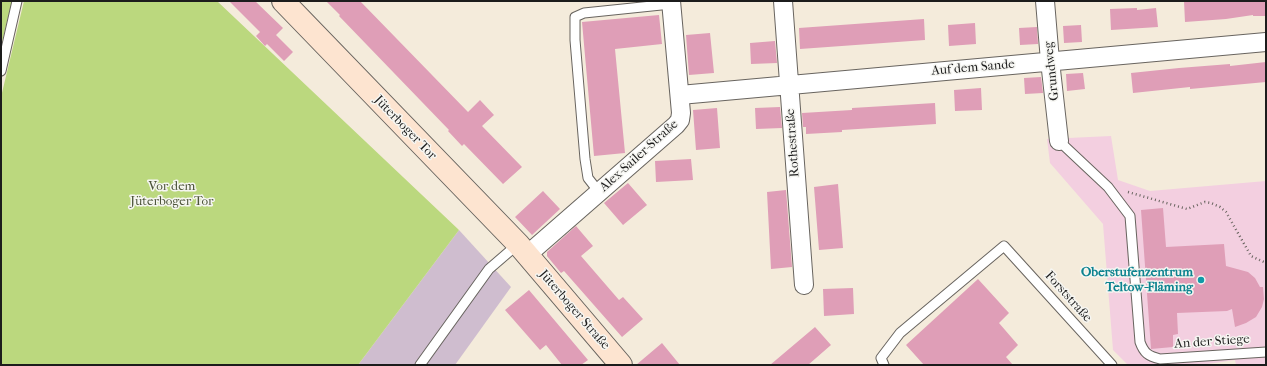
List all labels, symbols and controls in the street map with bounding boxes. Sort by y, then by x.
street label: Grundweg [1041,41,1063,101]
street label: Auf dem Sande [931,57,1015,79]
street label: Jüterboger Tor [370,93,440,163]
street label: Rothestraße [783,108,803,178]
street label: Alex-Sailer-Straße [597,117,681,195]
park label: Vor dem Jüterboger Tor [130,179,214,210]
place label: Oberstufenzentrum Teltow-Fläming [1081,265,1193,296]
street label: Jüterboger Straße [535,267,613,353]
street label: Forststraße [1041,268,1095,326]
marker: Oberstufenzentrum Teltow-Fläming [1196,275,1206,285]
street label: An der Stiege [1174,332,1250,352]

